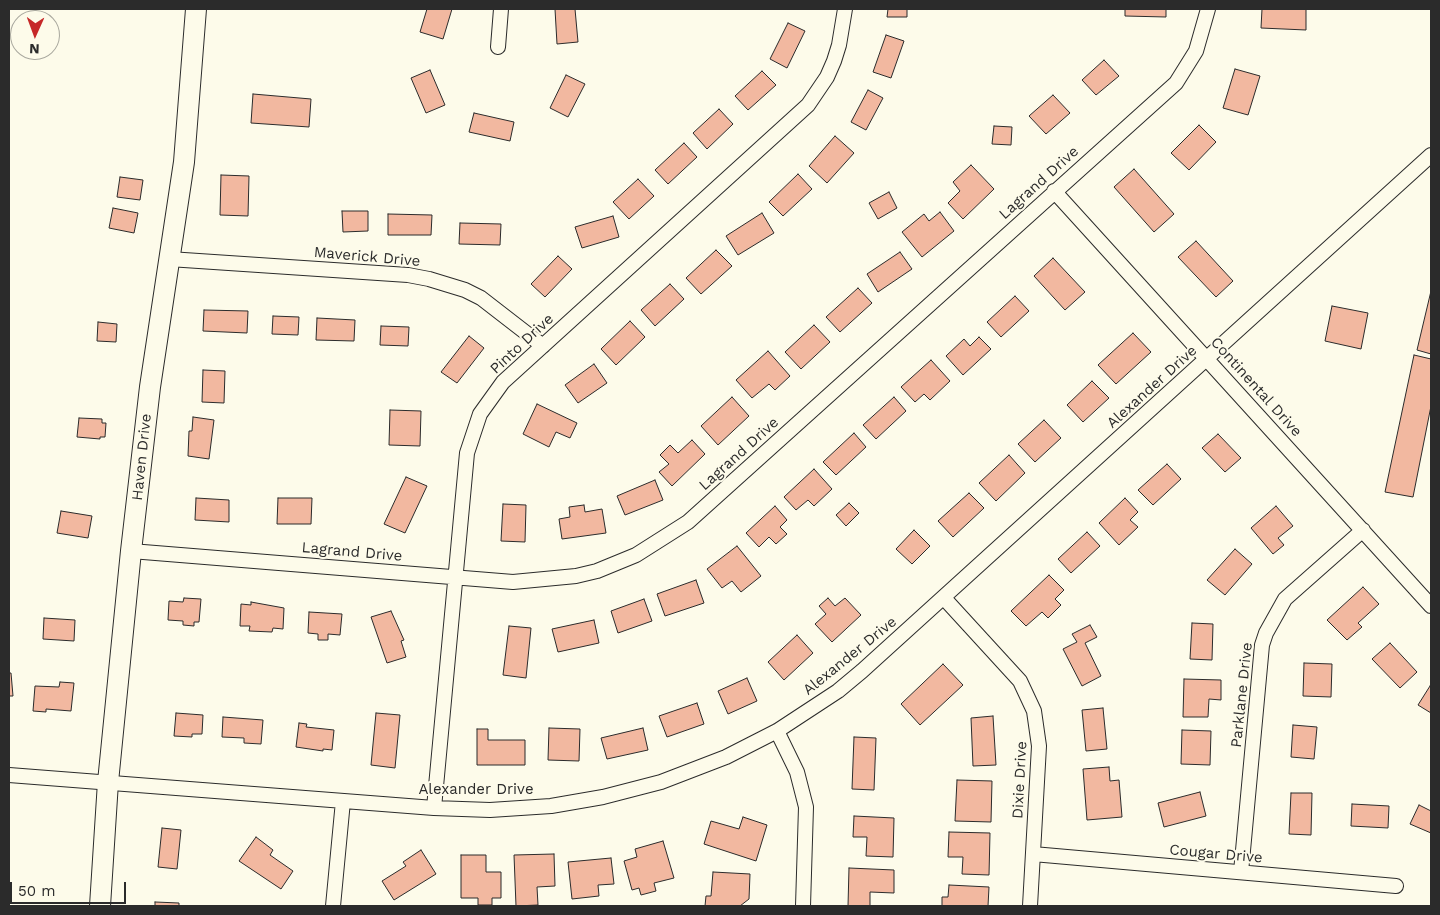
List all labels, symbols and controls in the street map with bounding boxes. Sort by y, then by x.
north arrow [10,10,60,60]
text: N [29,41,40,57]
street label: Lagrand Drive [995,143,1083,223]
street label: Maverick Drive [313,243,421,271]
street label: Pinto Drive [487,310,557,378]
street label: Continental Drive [1207,334,1305,440]
street label: Alexander Drive [1103,342,1201,432]
street label: Haven Drive [128,413,156,501]
street label: Lagrand Drive [695,414,783,494]
street label: Lagrand Drive [301,539,403,565]
street label: Alexander Drive [800,613,900,699]
street label: Parklane Drive [1228,641,1256,749]
street label: Dixie Drive [1009,741,1031,819]
street label: Alexander Drive [418,781,534,799]
street label: Cougar Drive [1169,841,1263,867]
scale bar [12,872,129,904]
text: 50 m [18,882,55,900]

